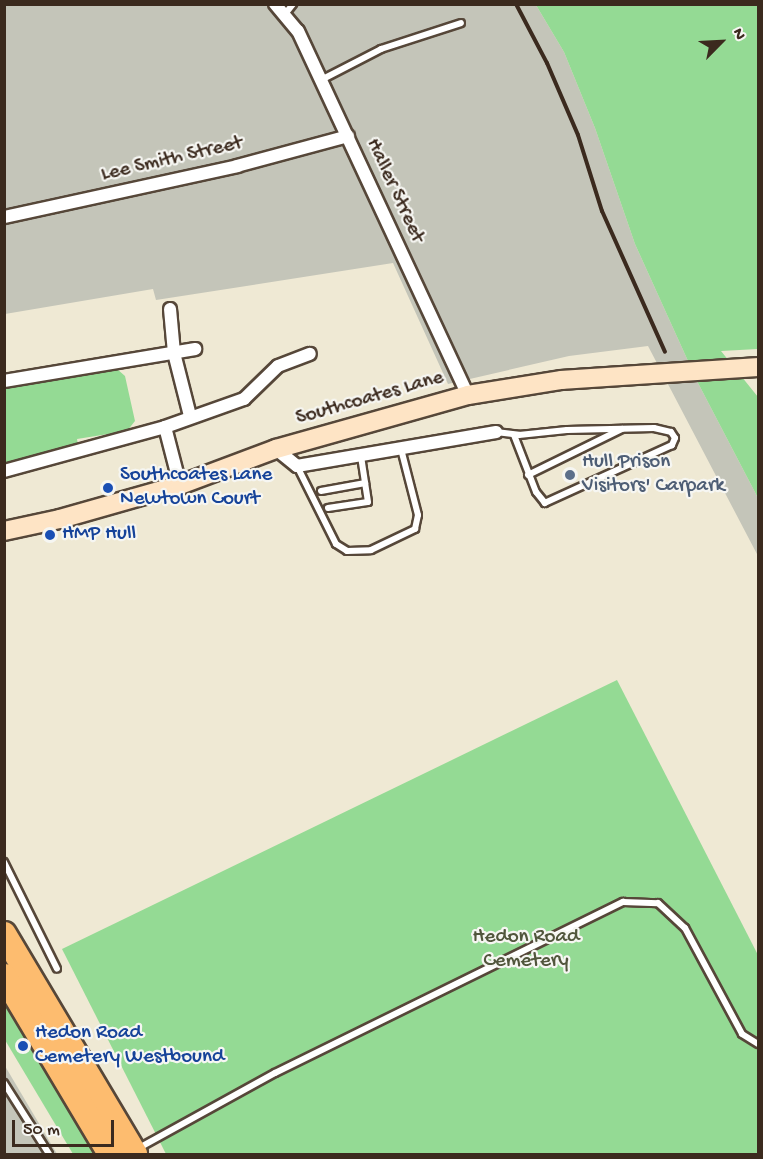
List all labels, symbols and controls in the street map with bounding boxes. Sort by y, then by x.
north arrow [691,12,751,72]
text: N [727,26,749,43]
street label: Lee Smith Street [99,131,245,189]
street label: Haller Street [359,135,429,247]
street label: Southcoates Lane [293,366,447,432]
place label: Hull Prison Visitors' Carpark [582,450,725,500]
place label: Southcoates Lane Newtown Court [120,463,272,513]
marker: Hull Prison Visitors' Carpark [563,468,577,482]
marker: Southcoates Lane Newtown Court [101,481,115,495]
place label: HMP Hull [62,522,136,548]
marker: HMP Hull [43,528,57,542]
park label: Hedon Road Cemetery [473,925,579,975]
place label: Hedon Road Cemetery Westbound [35,1021,224,1071]
marker: Hedon Road Cemetery Westbound [16,1039,30,1053]
scale bar [15,1108,117,1146]
text: 50 m [23,1120,60,1141]

